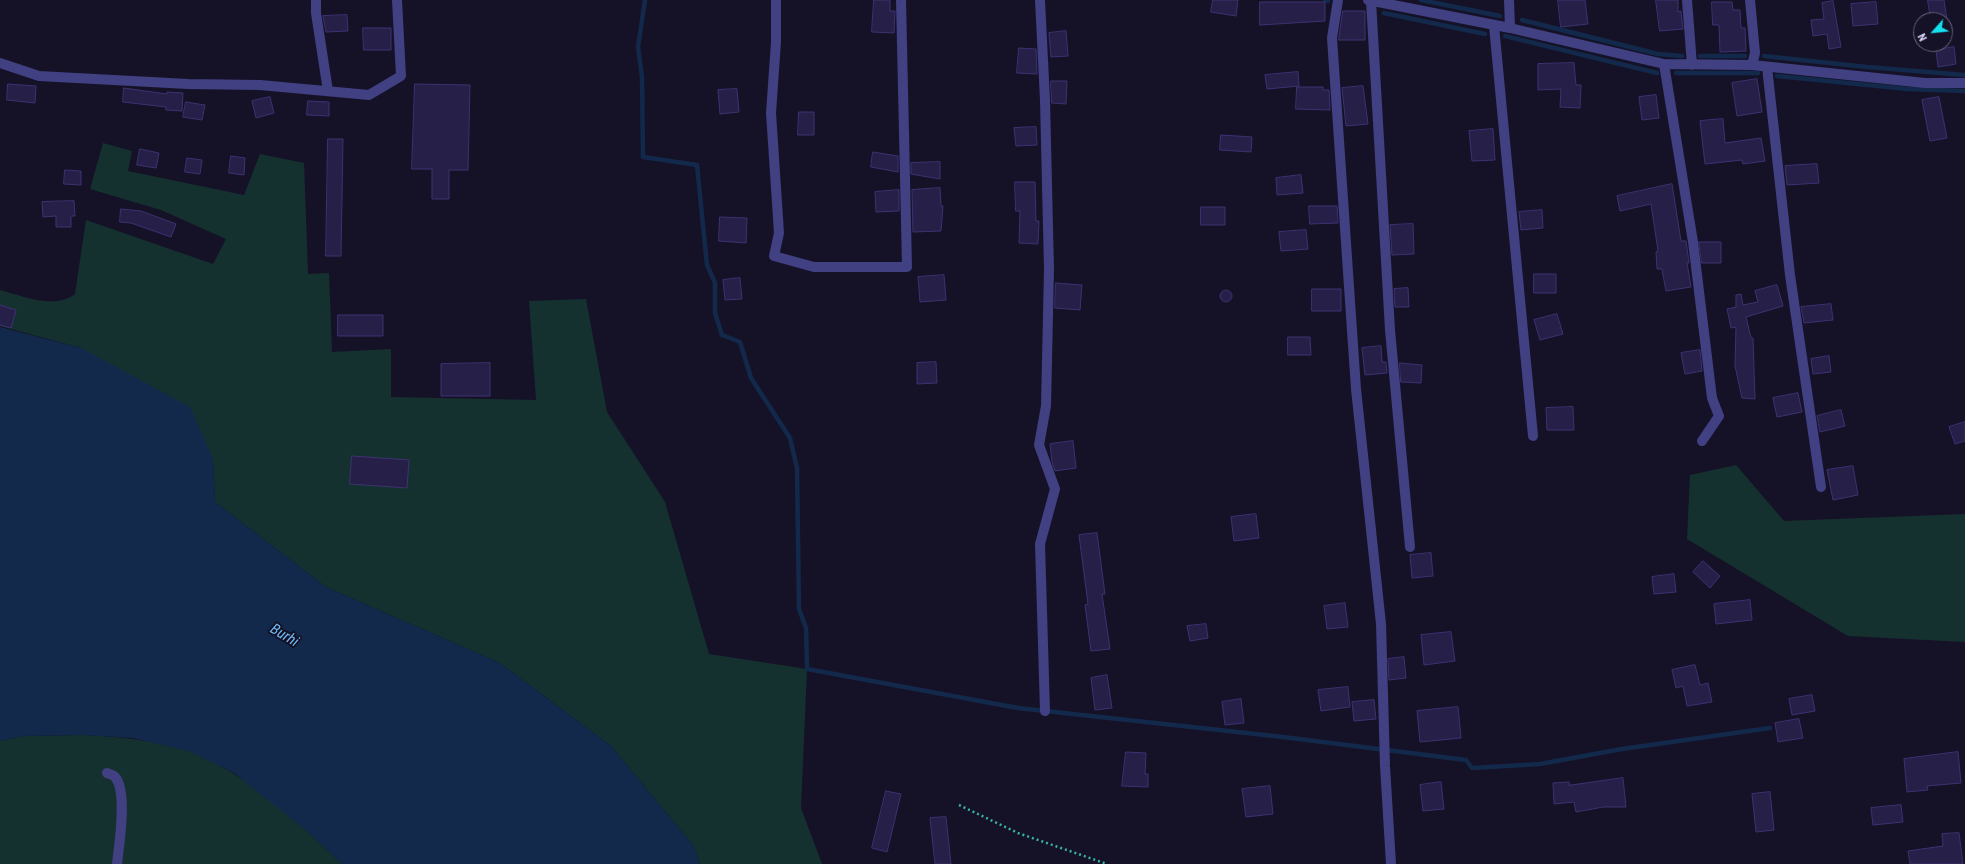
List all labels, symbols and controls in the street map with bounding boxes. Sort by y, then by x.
north arrow [1913,12,1953,52]
text: N [1915,31,1930,43]
water label: Burhi [267,621,301,651]

